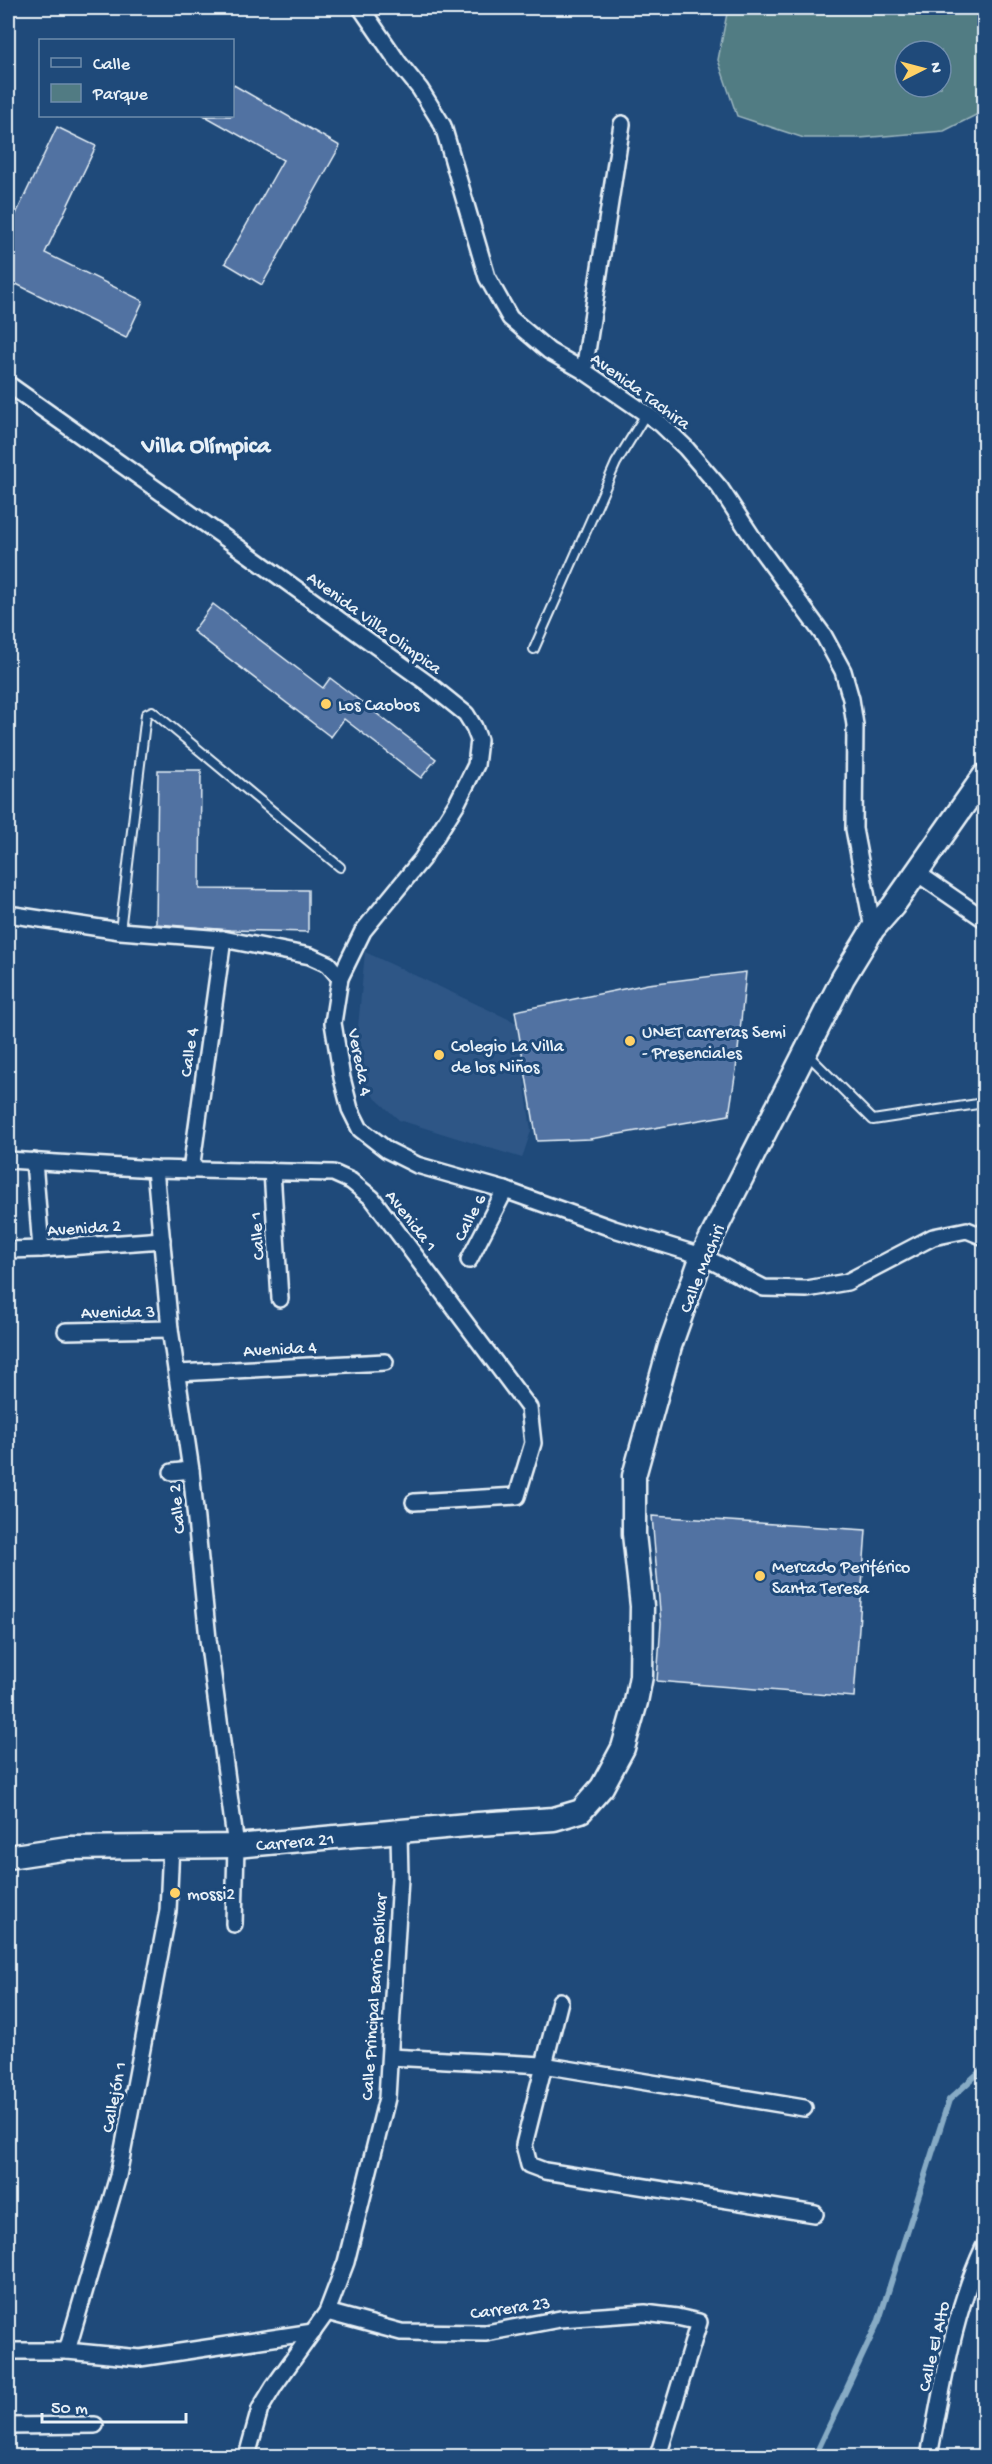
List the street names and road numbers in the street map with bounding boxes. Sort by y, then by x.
street label: Avenida Tachira [586,349,694,436]
street label: Avenida Villa Olimpica [302,568,446,681]
street label: Calle 4 [177,1026,204,1078]
street label: Vereda 4 [342,1026,375,1098]
street label: Avenida 1 [379,1187,441,1257]
street label: Calle 6 [450,1190,492,1245]
street label: Calle 1 [246,1211,271,1261]
street label: Avenida 2 [47,1216,122,1243]
street label: Calle Machiri [676,1221,731,1316]
street label: Avenida 3 [81,1302,155,1325]
street label: Avenida 4 [243,1338,318,1363]
street label: Calle 2 [165,1483,192,1535]
street label: Carrera 21 [255,1830,335,1857]
street label: Calle Principal Barrio Bolívar [358,1891,393,2101]
street label: Callejón 1 [98,2060,133,2135]
street label: Carrera 23 [469,2293,552,2325]
street label: Calle El Alto [915,2299,956,2394]

